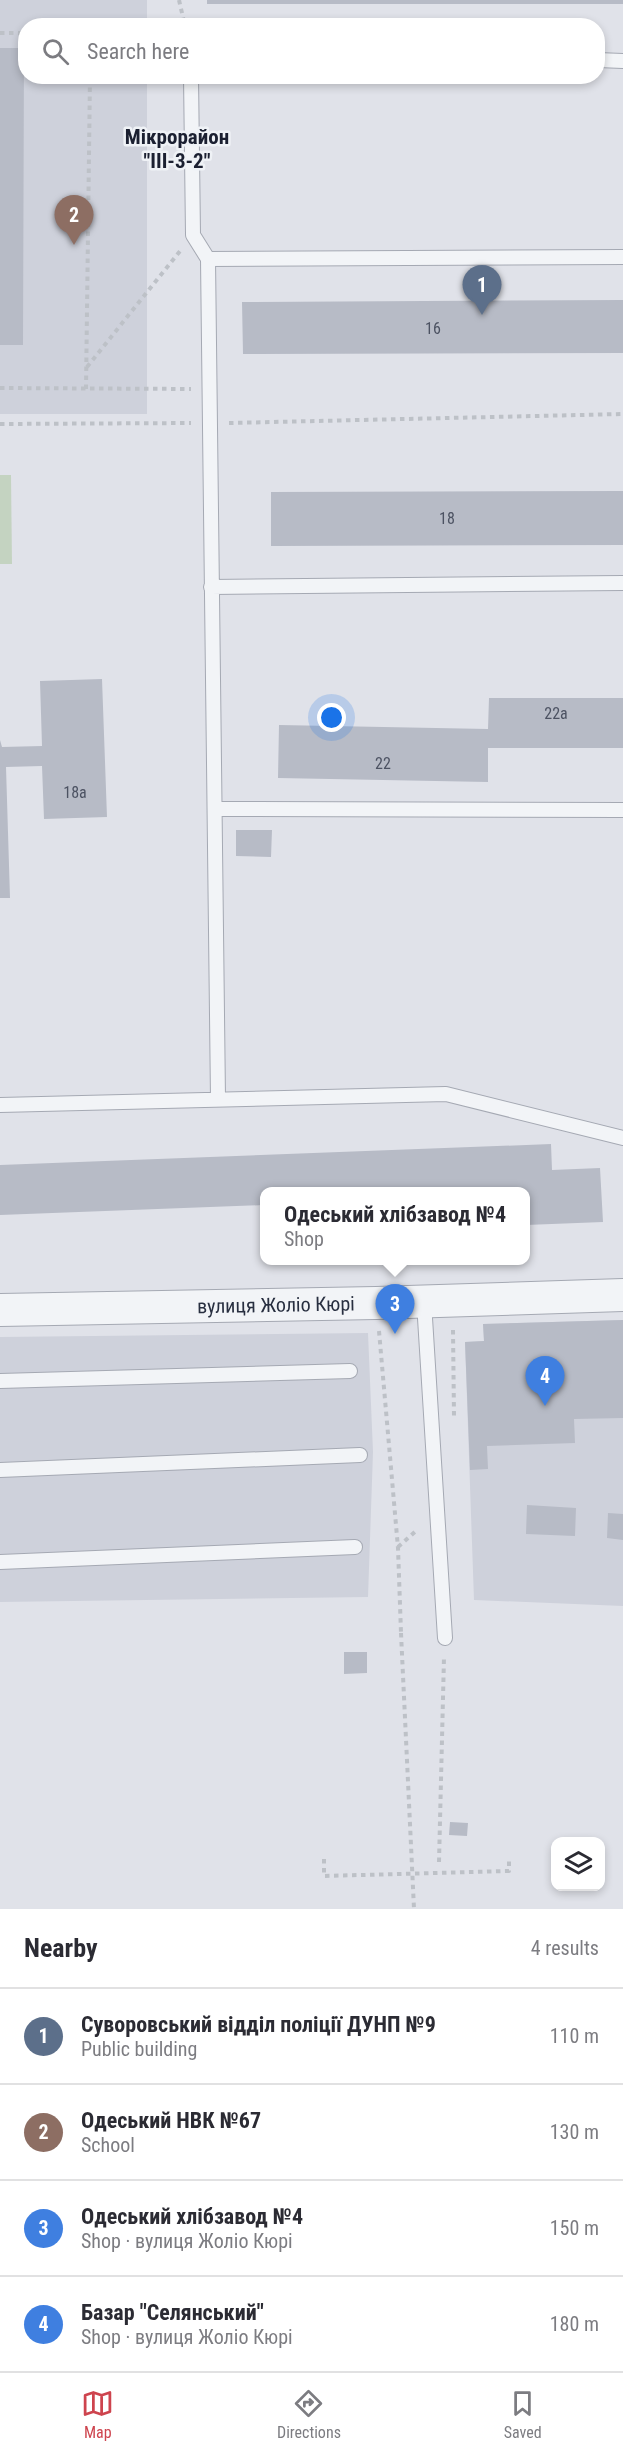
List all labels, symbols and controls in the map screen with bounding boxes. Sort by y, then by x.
search box [18,18,605,84]
icon: search [39,35,72,68]
text: Search here [87,39,189,64]
district label: Мікрорайон "ІІІ-3-2" [125,125,229,173]
pin: 2 [54,196,94,245]
pin: 1 [462,266,502,315]
house number: 16 [425,319,441,338]
house number: 18 [439,509,455,528]
your location [317,703,346,732]
house number: 22а [544,704,568,723]
house number: 22 [375,754,391,773]
house number: 18а [63,783,87,802]
popup [260,1187,530,1265]
text: Одеський хлібзавод №4 [284,1202,506,1227]
text: Shop [284,1227,324,1251]
pin: 3 [376,1284,414,1334]
street label: вулиця Жоліо Кюрі [197,1291,355,1318]
pin: 4 [526,1356,564,1406]
map controls [551,1837,605,1891]
button: layers [551,1837,605,1891]
text: Nearby [24,1933,98,1963]
text: 4 results [531,1936,599,1960]
text: Суворовський відділ поліції ДУНП №9 [81,2012,436,2037]
text: 1 [38,2024,49,2048]
text: 110 m [550,2024,599,2048]
text: Public building [81,2037,197,2061]
text: Одеський НВК №67 [81,2108,261,2133]
text: 2 [38,2120,49,2144]
text: 130 m [550,2120,599,2144]
text: School [81,2133,135,2157]
text: Одеський хлібзавод №4 [81,2204,303,2229]
text: 3 [38,2216,49,2240]
text: 150 m [550,2216,599,2240]
text: Shop · вулиця Жоліо Кюрі [81,2229,293,2253]
text: Базар "Селянський" [81,2300,264,2325]
text: 4 [38,2312,49,2336]
text: 180 m [550,2312,599,2336]
text: Shop · вулиця Жоліо Кюрі [81,2325,293,2349]
tab: Map [81,2387,114,2442]
tab: Directions [277,2387,341,2442]
tab: Saved [504,2387,542,2442]

